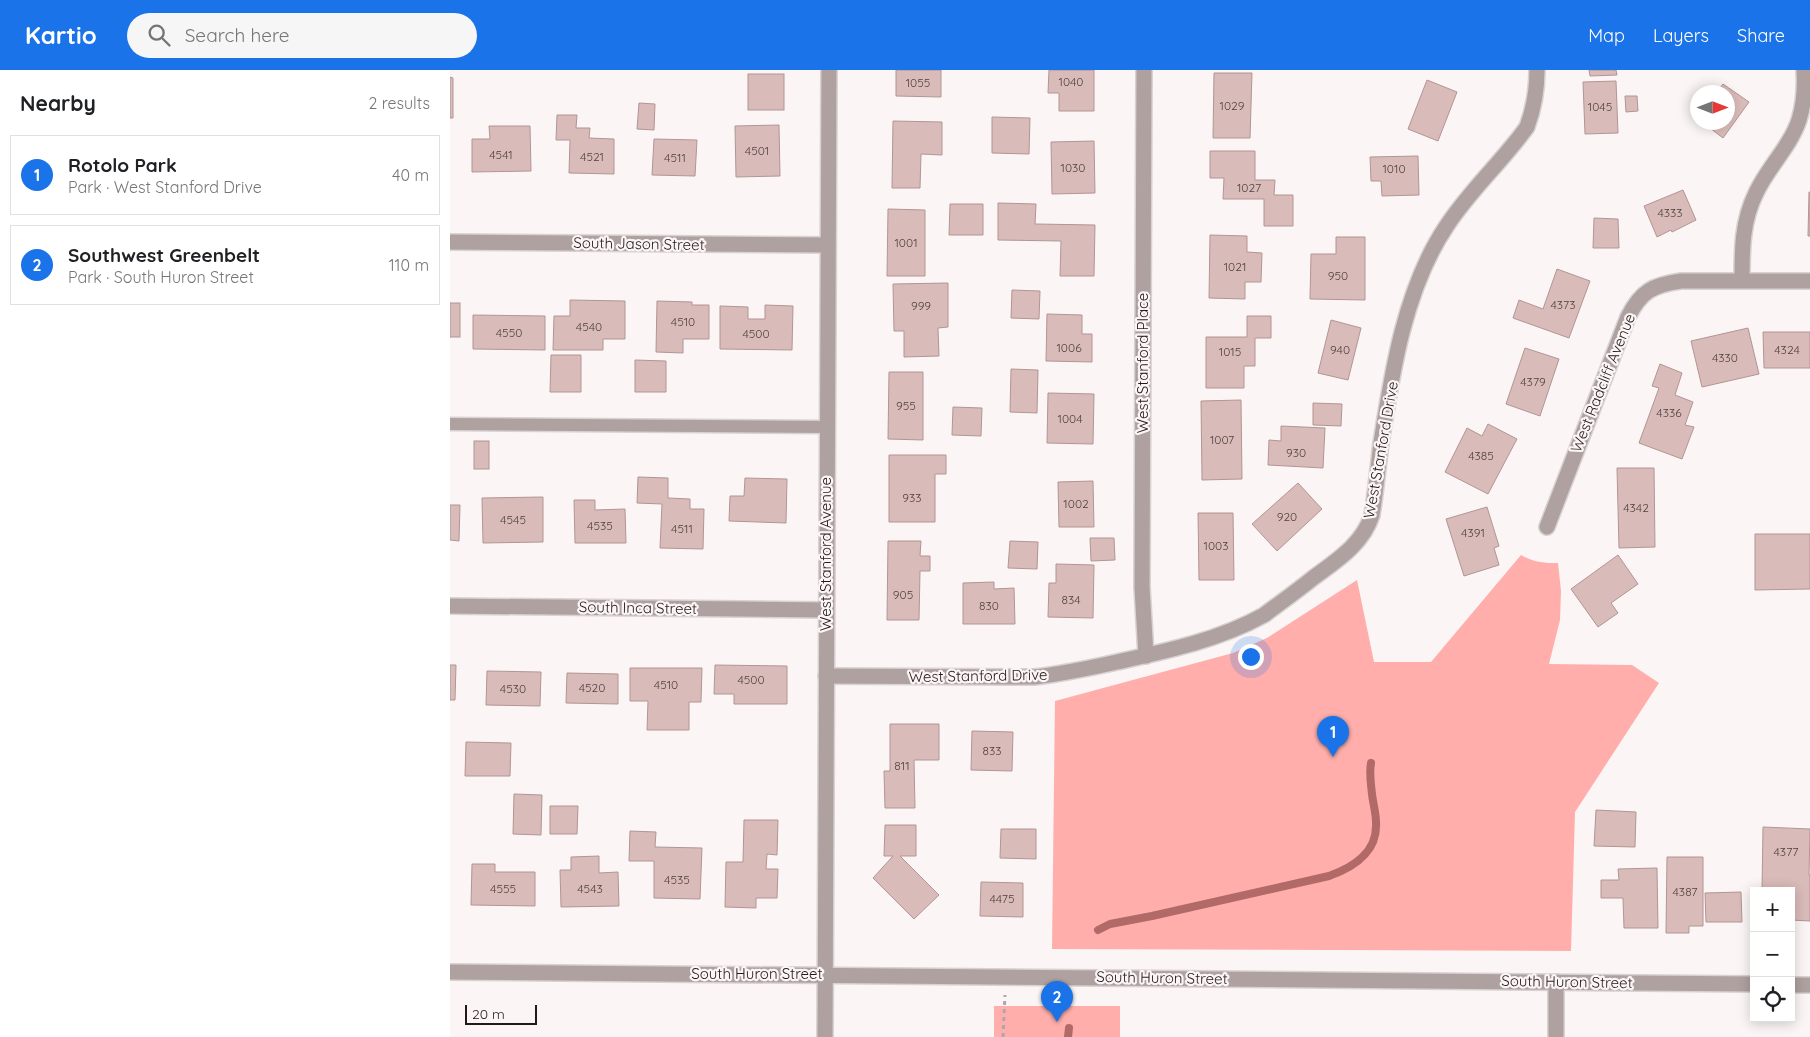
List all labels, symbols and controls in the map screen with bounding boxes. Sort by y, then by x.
search box [127,13,477,58]
text: Kartio [25,20,97,50]
icon: search [145,21,173,49]
text: Search here [185,23,290,47]
text: Map [1588,24,1625,47]
text: Layers [1653,24,1709,47]
text: Share [1737,24,1785,47]
house number: 1040 [1058,74,1084,89]
house number: 1055 [906,75,930,90]
north arrow [1690,85,1735,130]
text: Nearby [20,90,96,116]
text: 2 results [368,93,430,113]
house number: 1029 [1220,98,1245,113]
house number: 1045 [1588,99,1612,114]
house number: 4501 [745,143,769,158]
house number: 4541 [489,147,513,162]
house number: 4521 [580,149,604,164]
house number: 4511 [664,150,686,165]
text: Rotolo Park [68,153,177,177]
house number: 1030 [1060,160,1086,175]
house number: 1010 [1382,161,1406,176]
text: 1 [34,165,40,185]
text: 40 m [392,165,429,185]
text: Park · West Stanford Drive [68,177,262,197]
house number: 1027 [1237,180,1261,195]
house number: 4333 [1657,205,1683,220]
street label: South Jason Street [573,233,705,254]
house number: 1001 [894,235,918,250]
text: Southwest Greenbelt [68,243,260,267]
text: 2 [32,255,42,275]
text: 110 m [389,255,429,275]
house number: 1021 [1224,259,1246,274]
text: Park · South Huron Street [68,267,254,287]
house number: 950 [1328,268,1348,283]
street label: West Stanford Place [1133,293,1152,433]
house number: 4373 [1550,297,1576,312]
house number: 999 [911,298,931,313]
street label: West Radcliff Avenue [1566,311,1639,455]
house number: 4510 [671,314,695,329]
house number: 4540 [576,319,602,334]
house number: 4550 [496,325,522,340]
house number: 4500 [742,326,770,341]
house number: 1006 [1056,340,1082,355]
house number: 940 [1330,342,1350,357]
house number: 4324 [1774,342,1800,357]
house number: 1015 [1219,344,1241,359]
house number: 4330 [1712,350,1738,365]
house number: 4379 [1520,374,1546,389]
street label: West Stanford Drive [1359,380,1402,520]
house number: 955 [896,398,916,413]
house number: 4336 [1656,405,1682,420]
house number: 1004 [1057,411,1083,426]
house number: 1007 [1210,432,1234,447]
house number: 930 [1286,445,1306,460]
house number: 4385 [1468,448,1494,463]
street label: West Stanford Avenue [816,477,835,631]
house number: 933 [902,490,922,505]
house number: 1002 [1063,496,1089,511]
house number: 4342 [1623,500,1649,515]
house number: 920 [1277,509,1297,524]
house number: 4545 [500,512,526,527]
house number: 4535 [587,518,613,533]
house number: 4511 [671,521,693,536]
house number: 4391 [1461,525,1485,540]
house number: 1003 [1203,538,1229,553]
house number: 905 [893,587,913,602]
house number: 834 [1061,592,1081,607]
street label: South Inca Street [579,597,697,618]
house number: 830 [979,598,999,613]
your location [1238,644,1264,670]
street label: West Stanford Drive [908,665,1048,686]
house number: 4500 [737,672,765,687]
house number: 4510 [654,677,678,692]
house number: 4520 [579,680,605,695]
house number: 4530 [500,681,526,696]
pin: 1 [1317,716,1349,757]
house number: 833 [982,743,1002,758]
house number: 811 [894,758,910,773]
house number: 4377 [1774,844,1798,859]
house number: 4535 [664,872,690,887]
house number: 4555 [490,881,516,896]
house number: 4543 [577,881,603,896]
house number: 4387 [1673,884,1697,899]
map controls [1750,887,1795,1022]
button: + [1750,887,1795,932]
house number: 4475 [990,891,1014,906]
button: − [1750,932,1795,977]
street label: South Huron Street [691,964,823,983]
street label: South Huron Street [1096,967,1228,988]
street label: South Huron Street [1501,971,1633,992]
button: locate [1750,977,1795,1022]
pin: 2 [1041,981,1073,1022]
scale bar [465,1002,538,1025]
text: 20 m [472,1005,505,1023]

